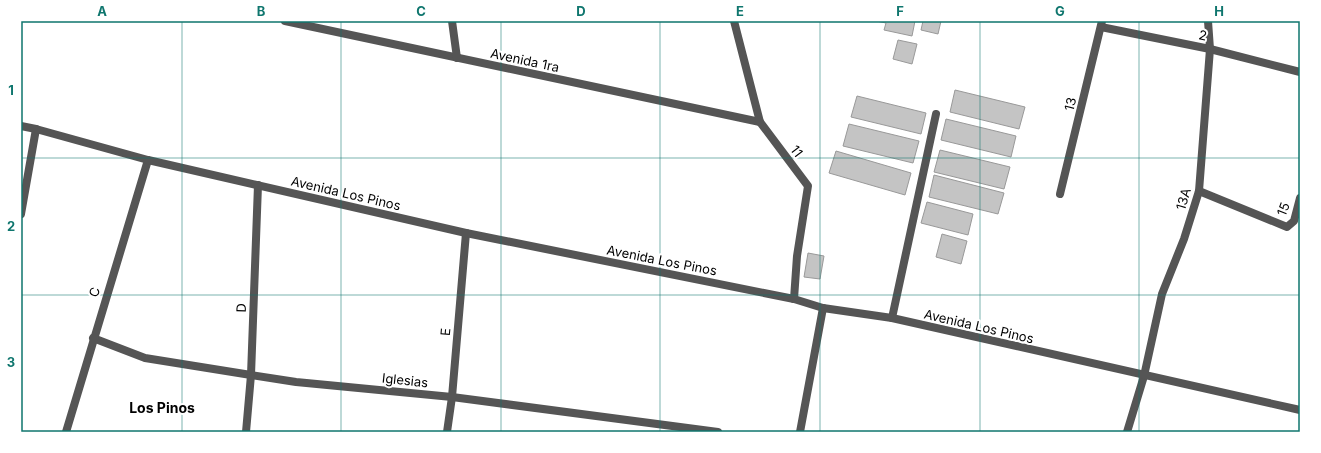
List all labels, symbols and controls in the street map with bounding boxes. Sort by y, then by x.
text: A [97,3,107,19]
text: B [257,3,266,19]
text: C [416,3,426,19]
text: D [576,3,586,19]
text: E [736,3,744,19]
text: F [896,3,904,19]
text: G [1055,3,1065,19]
text: H [1214,3,1224,19]
street label: 2 [1197,26,1209,44]
street label: Avenida 1ra [489,45,561,75]
text: 1 [8,82,14,98]
street label: 13 [1061,96,1079,112]
street label: 11 [787,142,807,160]
street label: Avenida Los Pinos [290,173,402,213]
street label: 13A [1172,186,1194,212]
street label: 15 [1273,200,1293,218]
text: 2 [7,218,15,234]
street label: Avenida Los Pinos [606,241,719,279]
street label: C [85,285,103,299]
street label: D [233,303,249,313]
street label: Avenida Los Pinos [923,306,1035,346]
street label: E [437,327,453,337]
text: 3 [7,354,15,370]
street label: Iglesias [381,370,429,390]
district label: Los Pinos [129,399,195,416]

